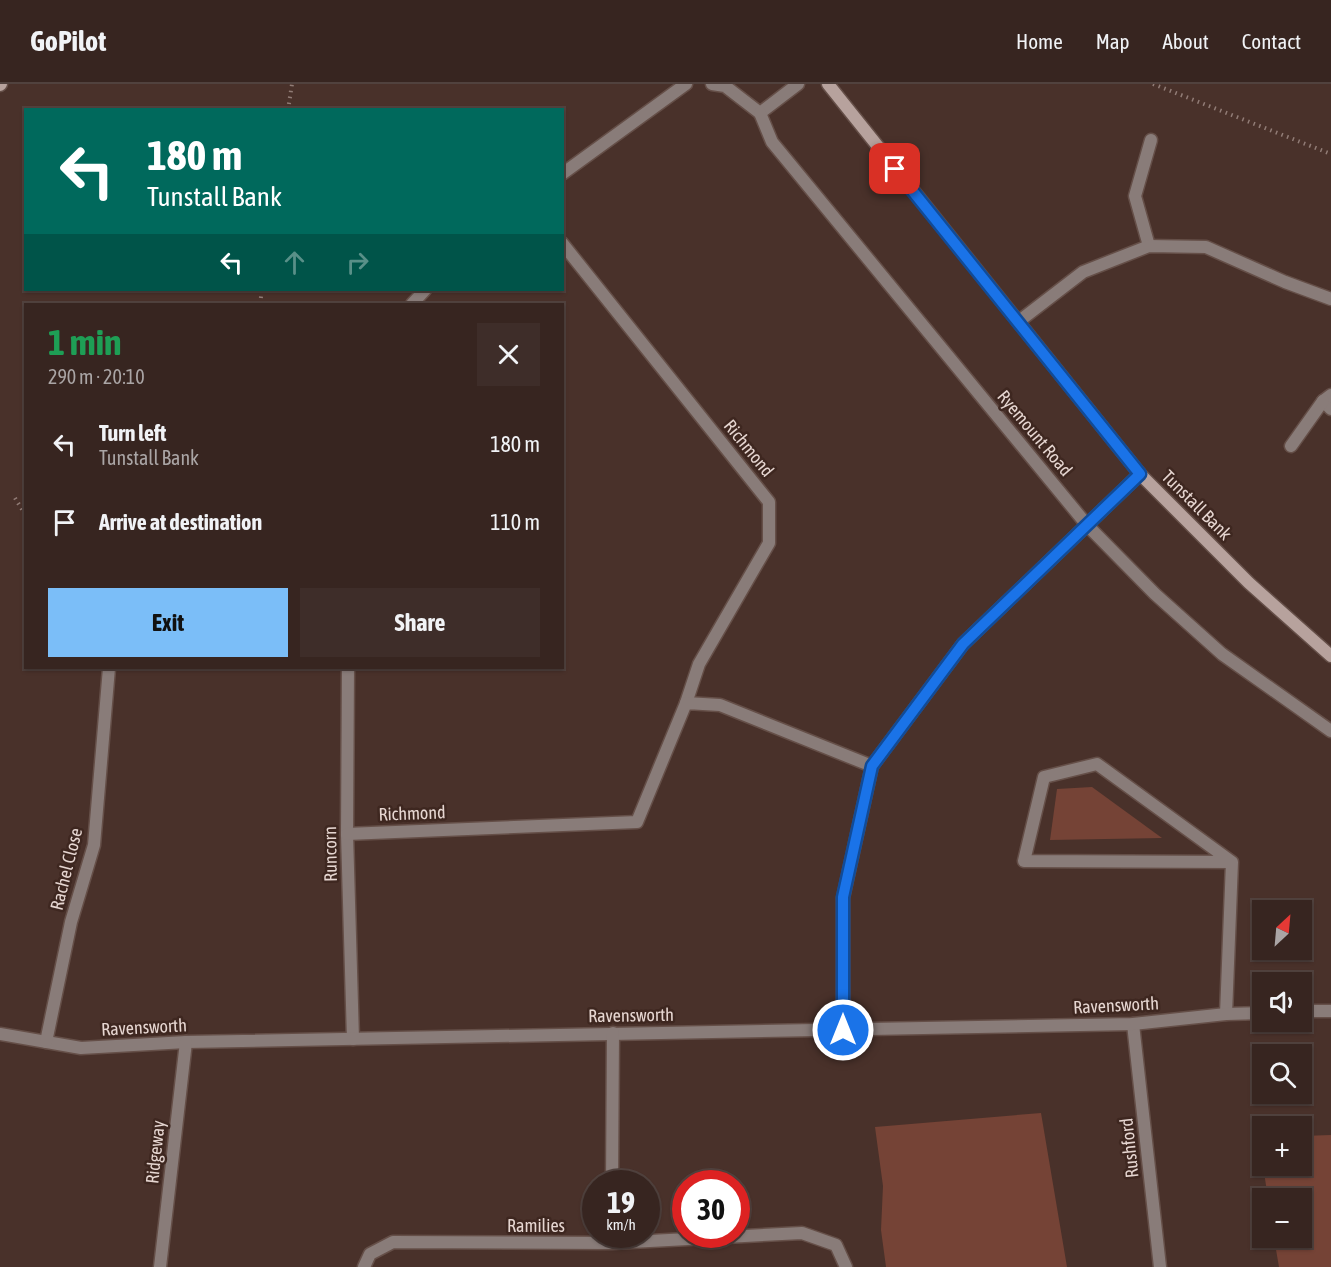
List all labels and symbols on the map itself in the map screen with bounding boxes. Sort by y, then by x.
pin [869,143,920,194]
street label: Ryemount Road [993,386,1077,480]
street label: Richmond [720,415,778,481]
street label: Tunstall Bank [1158,466,1236,544]
street label: Richmond [378,801,446,825]
street label: Rachel Close [46,826,86,912]
street label: Runcorn [319,826,341,882]
north arrow [1252,900,1312,960]
street label: Ravensworth [1073,992,1159,1018]
position arrow [811,998,875,1062]
street label: Ravensworth [588,1004,674,1026]
street label: Ravensworth [101,1014,187,1040]
street label: Rushford [1115,1117,1143,1179]
street label: Ridgeway [141,1119,169,1185]
speed limit sign: 30 [672,1170,750,1248]
street label: Ramilies [507,1215,565,1236]

